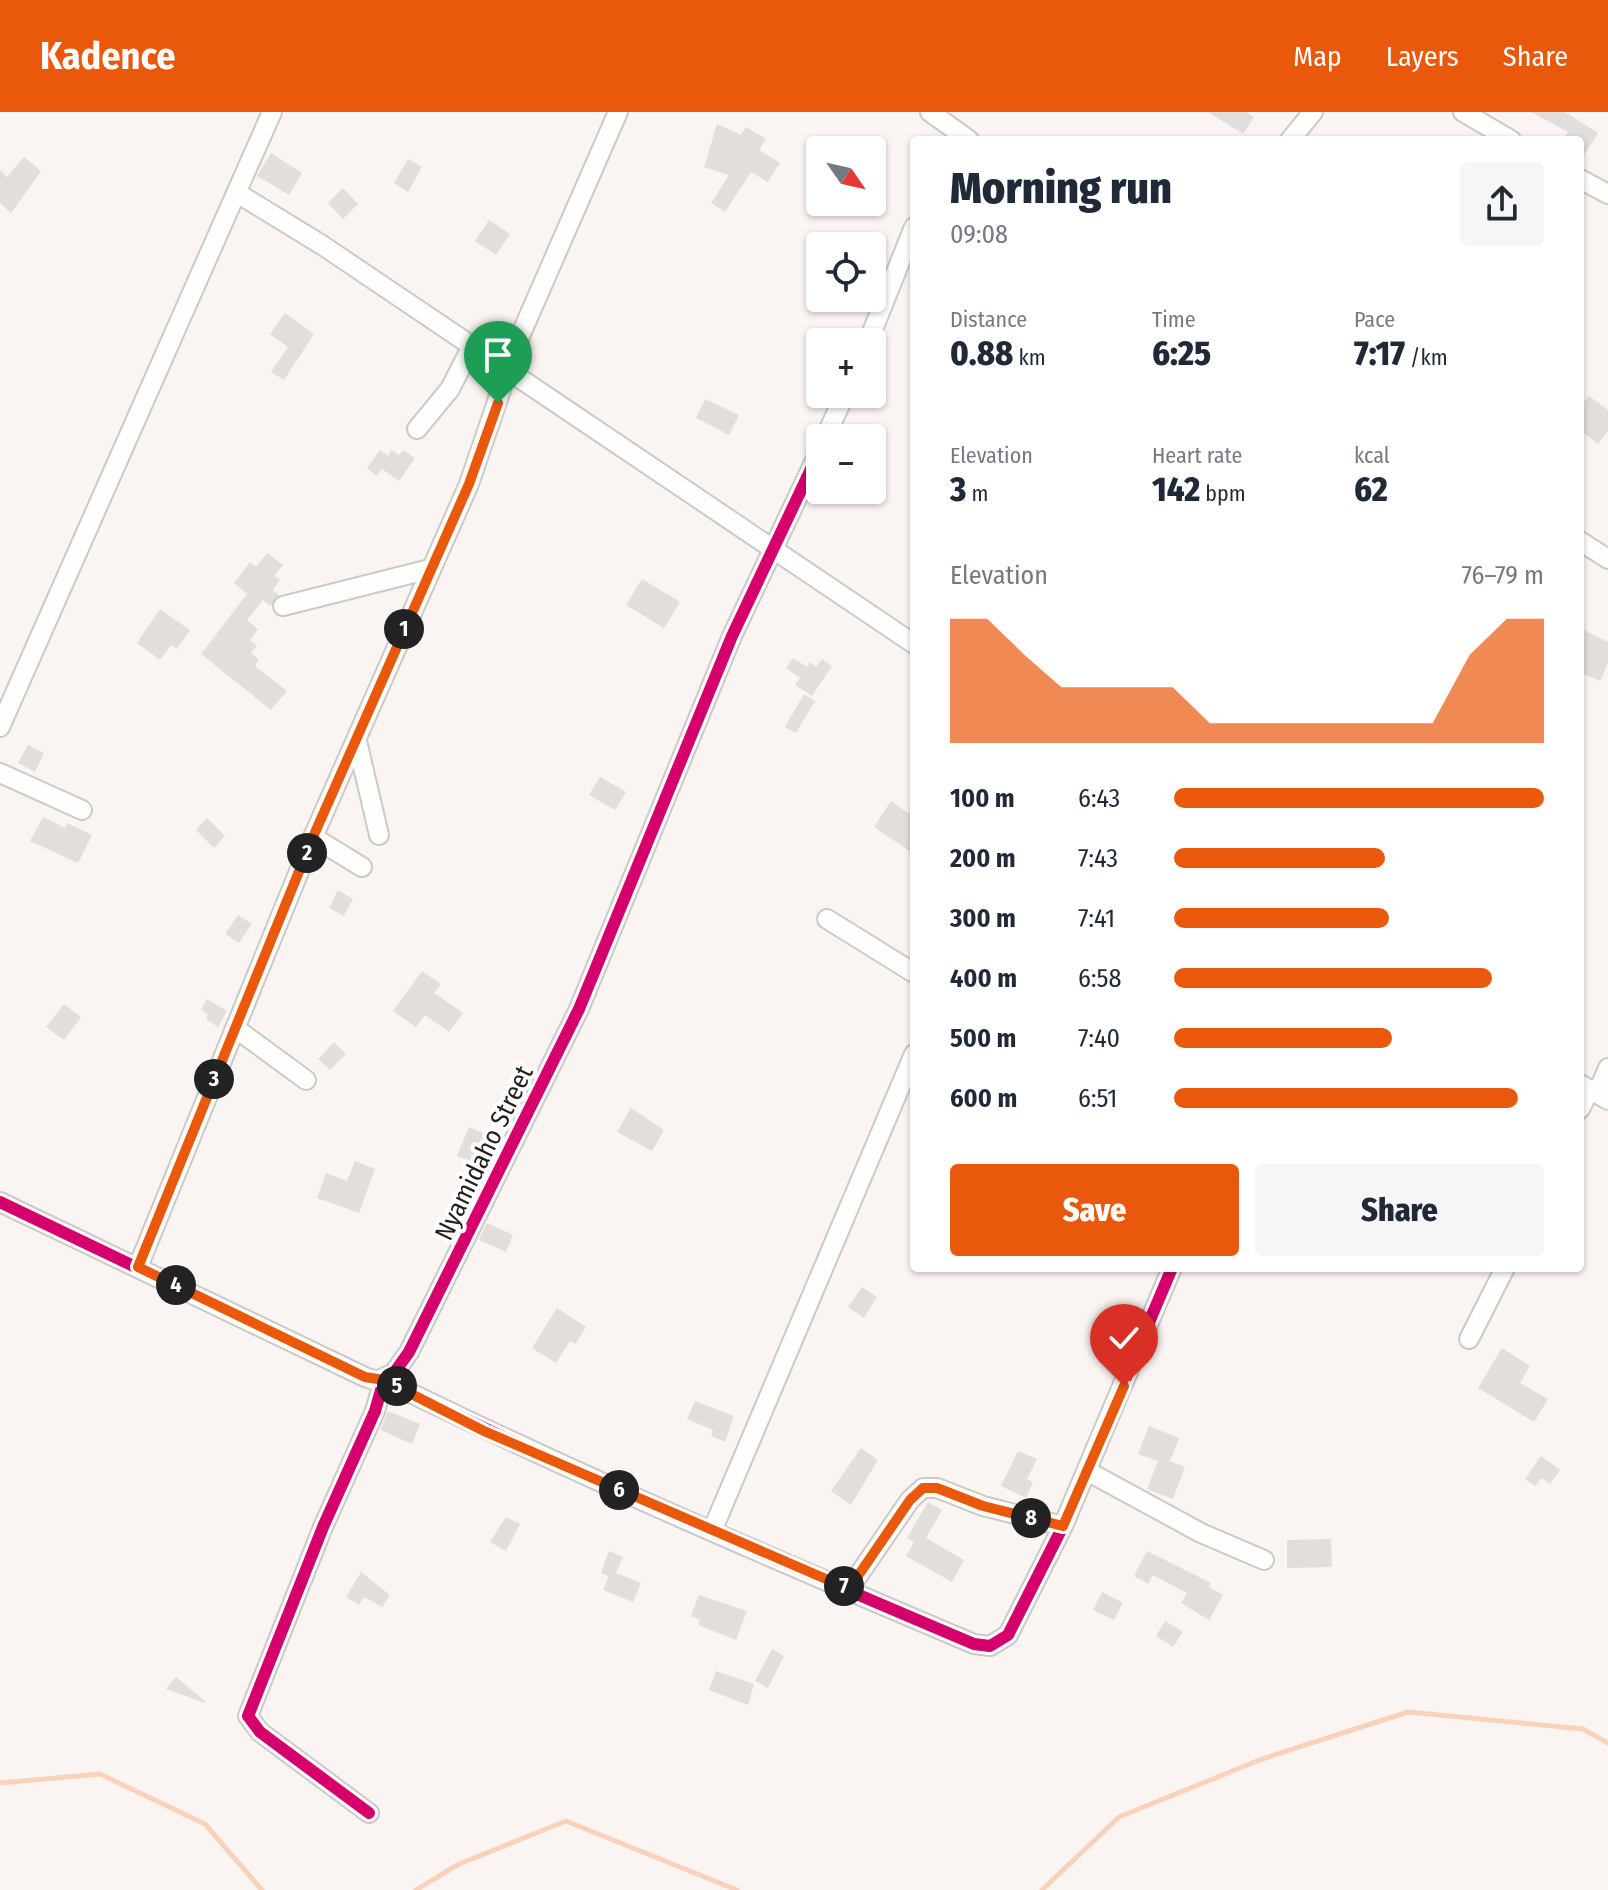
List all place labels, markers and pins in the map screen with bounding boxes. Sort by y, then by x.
pin [464,321,532,403]
pin: 1 [384,609,424,649]
pin: 2 [287,833,327,873]
pin: 3 [194,1059,234,1099]
pin: 4 [156,1265,196,1305]
pin [1090,1304,1158,1386]
pin: 5 [377,1366,417,1406]
pin: 6 [599,1470,639,1510]
pin: 8 [1011,1498,1051,1538]
pin: 7 [824,1566,864,1606]

